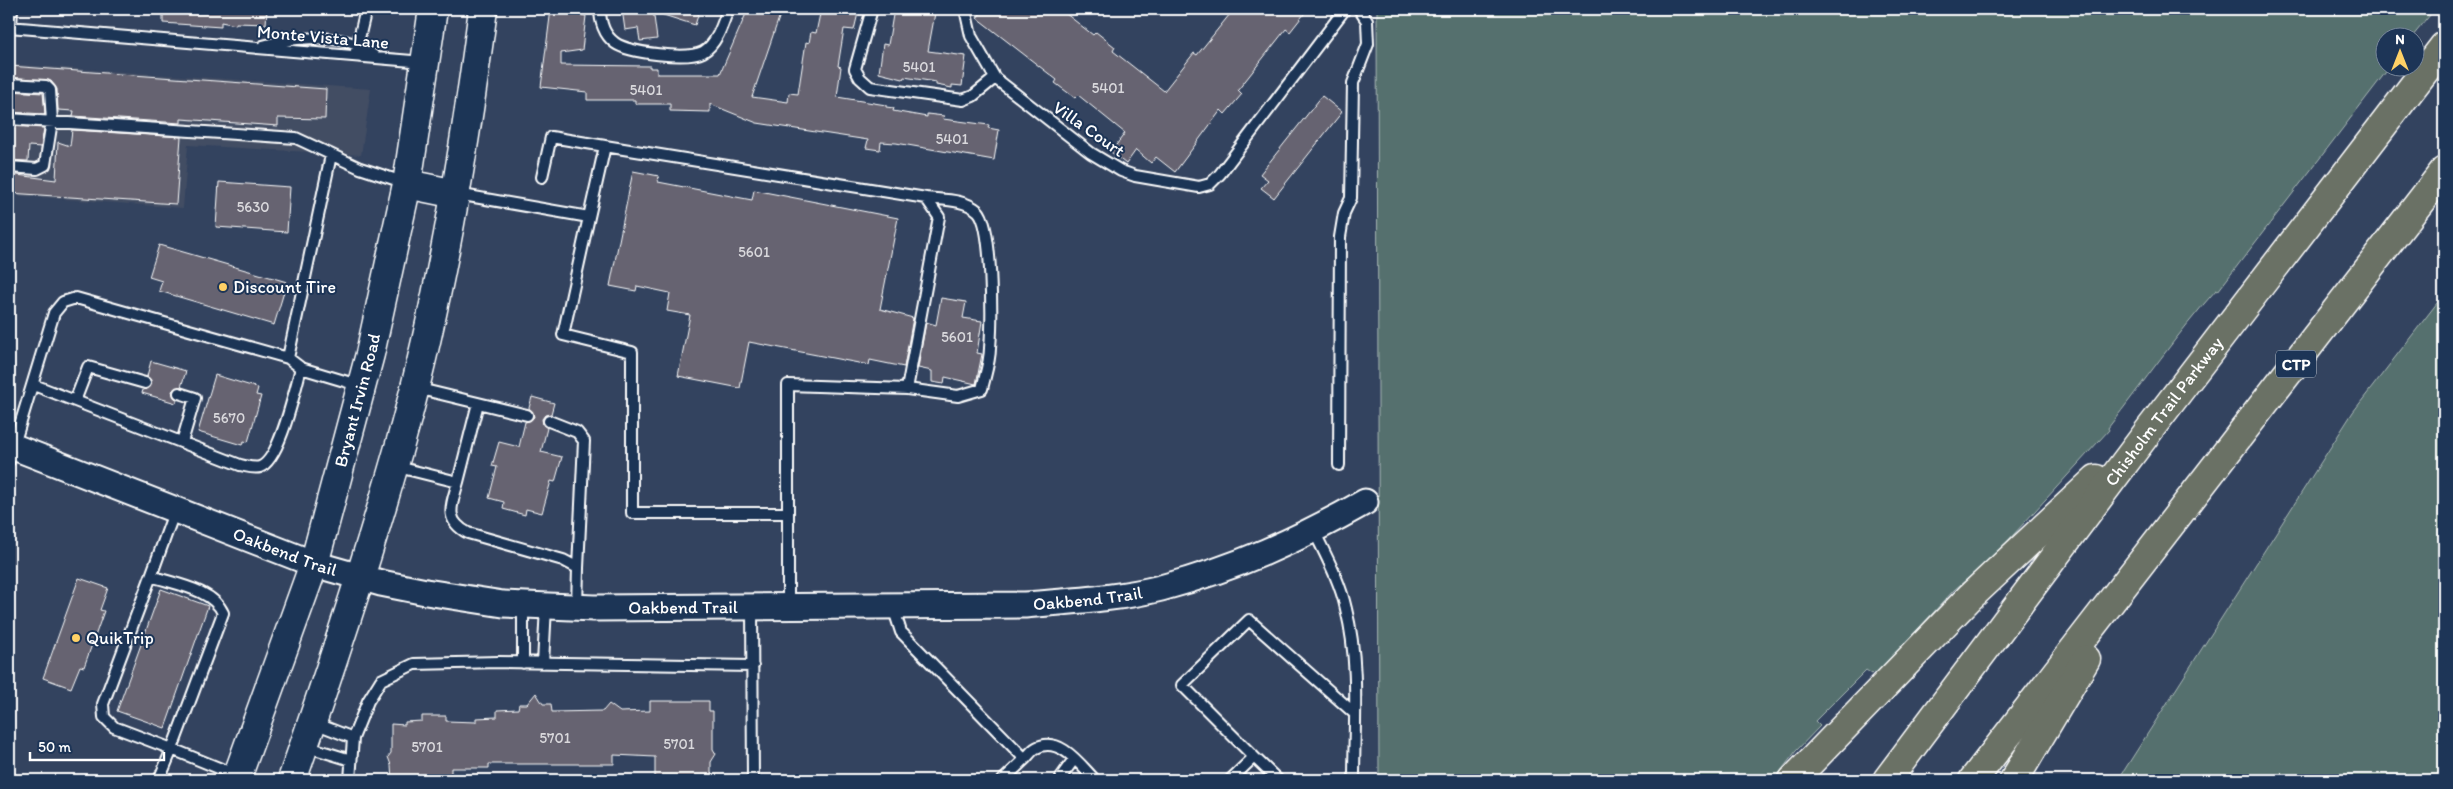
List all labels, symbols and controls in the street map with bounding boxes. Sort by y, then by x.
street label: Monte Vista Lane [256,20,390,54]
north arrow [2376,28,2426,78]
text: N [2395,31,2405,48]
house number: 5401 [902,58,936,76]
house number: 5401 [1091,79,1125,97]
house number: 5401 [629,81,663,99]
street label: Villa Court [1049,96,1129,162]
house number: 5401 [935,130,969,148]
house number: 5630 [236,198,270,216]
house number: 5601 [738,243,770,261]
place label: Discount Tire [233,276,336,298]
marker: Discount Tire [217,281,229,293]
house number: 5601 [941,328,973,346]
street label: Bryant Irvin Road [329,331,385,470]
street label: Chisholm Trail Parkway [2100,332,2228,490]
road number: CTP [2276,350,2316,378]
house number: 5670 [213,409,245,427]
street label: Oakbend Trail [230,522,340,581]
street label: Oakbend Trail [1032,581,1144,615]
street label: Oakbend Trail [628,596,738,619]
place label: QuikTrip [86,627,154,649]
marker: QuikTrip [70,632,82,644]
scale bar [30,729,164,761]
house number: 5701 [539,729,571,747]
house number: 5701 [663,735,695,753]
text: 50 m [38,738,71,756]
house number: 5701 [411,738,443,756]

